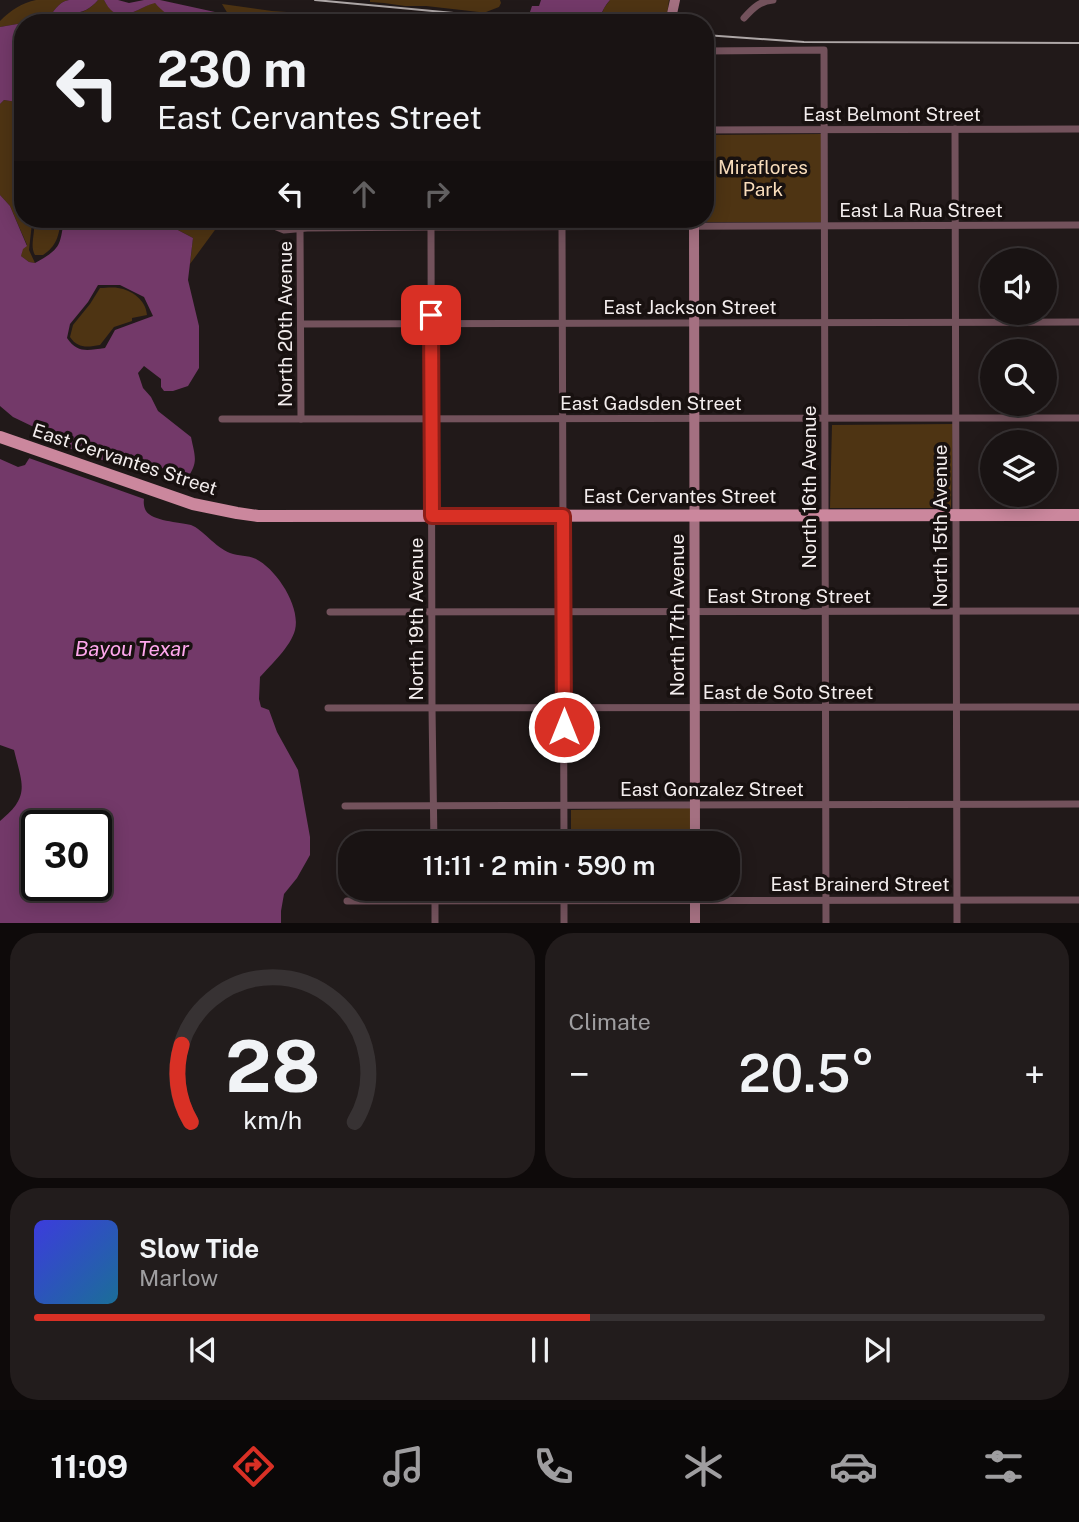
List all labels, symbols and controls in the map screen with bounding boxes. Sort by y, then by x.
text: 230 m [157,40,307,98]
icon: left [42,42,133,133]
text: East Cervantes Street [157,99,482,136]
street label: East Belmont Street [803,103,981,125]
park label: Miraflores Park [718,156,808,200]
icon: left [272,175,310,213]
icon: ahead [345,175,383,213]
icon: right [418,175,456,213]
street label: East La Rua Street [839,199,1003,221]
street label: North 20th Avenue [274,241,296,407]
map controls [980,248,1057,507]
button: sound [980,248,1057,325]
pin [401,285,461,345]
icon: arrive [412,296,450,334]
street label: East Jackson Street [603,296,777,318]
button: search [980,339,1057,416]
street label: East Gadsden Street [560,392,742,414]
street label: North 16th Avenue [798,406,820,568]
street label: East Cervantes Street [30,419,220,499]
button: layers [980,430,1057,507]
street label: North 15th Avenue [929,444,951,608]
street label: East Cervantes Street [584,485,776,507]
street label: North 17th Avenue [666,534,688,696]
street label: North 19th Avenue [405,538,427,700]
street label: East Strong Street [707,585,871,607]
water label: Bayou Texar [75,636,190,661]
street label: East de Soto Street [703,681,873,703]
position arrow [527,690,601,764]
street label: East Gonzalez Street [620,778,804,800]
speed limit sign: 30 [21,810,112,901]
text: 11:11 · 2 min · 590 m [422,850,656,881]
street label: East Brainerd Street [770,873,950,895]
text: Climate [569,1008,651,1035]
text: 28 [225,1023,320,1108]
text: 20.5° [739,1043,875,1104]
text: − [569,1052,590,1097]
text: + [1024,1052,1045,1097]
text: km/h [243,1104,302,1134]
text: Slow Tide [139,1233,259,1264]
text: Marlow [139,1264,218,1291]
icon: previous [184,1331,222,1369]
icon: pause [521,1331,559,1369]
icon: next [858,1331,896,1369]
icon: directions [229,1442,278,1491]
icon: music [379,1442,428,1491]
icon: phone [529,1442,578,1491]
icon: climate [679,1442,728,1491]
icon: car [829,1442,878,1491]
icon: filters [979,1442,1028,1491]
text: 11:09 [51,1448,128,1485]

